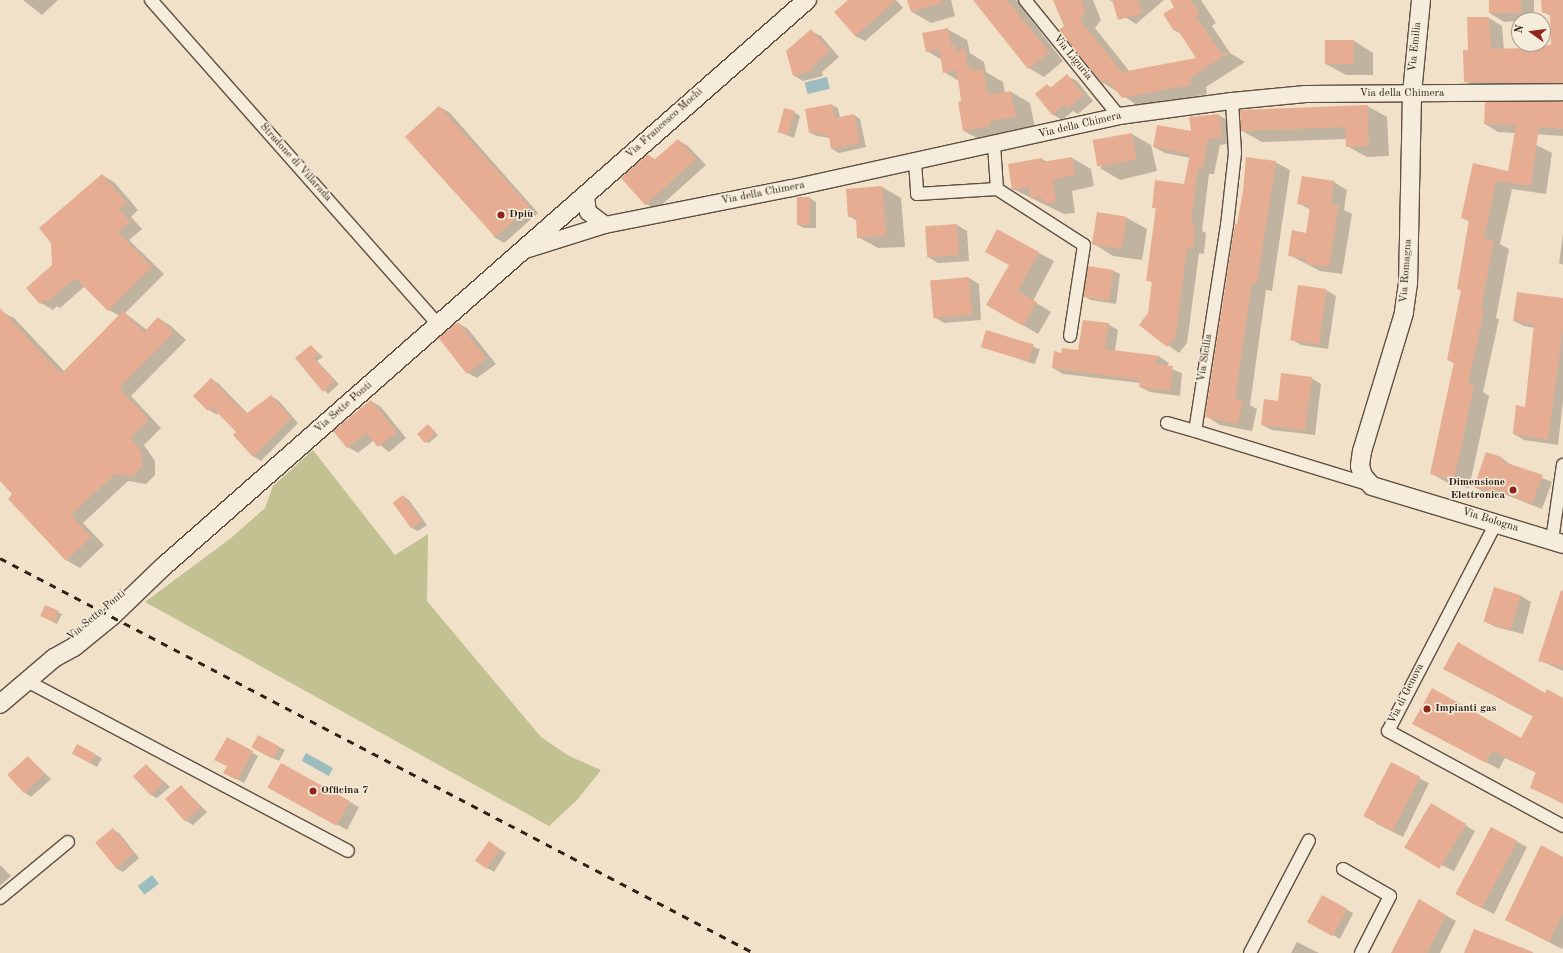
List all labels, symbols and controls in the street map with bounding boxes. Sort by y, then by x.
north arrow [1511,12,1551,52]
street label: Via Emilia [1407,21,1425,73]
text: N [1513,24,1526,35]
street label: Via Liguria [1050,33,1094,83]
street label: Via Francesco Mochi [624,86,706,162]
street label: Via della Chimera [1360,87,1444,101]
street label: Via della Chimera [1037,110,1123,142]
street label: Stradone di Villarada [256,121,334,205]
street label: Via della Chimera [720,179,806,209]
place label: Dpiù [509,208,533,222]
marker: Dpiù [496,210,506,220]
street label: Via Romagna [1398,238,1416,304]
street label: Via Sicilia [1196,333,1216,383]
street label: Via Sette Ponti [312,379,376,437]
place label: Dimensione Elettronica [1448,477,1505,503]
marker: Dimensione Elettronica [1508,485,1518,495]
street label: Via Bologna [1460,506,1520,536]
street label: Via Sette Ponti [65,588,129,644]
street label: Via di Genova [1386,662,1428,726]
place label: Impianti gas [1435,702,1496,716]
marker: Impianti gas [1422,704,1432,714]
place label: Officina 7 [321,784,368,798]
marker: Officina 7 [308,786,318,796]

